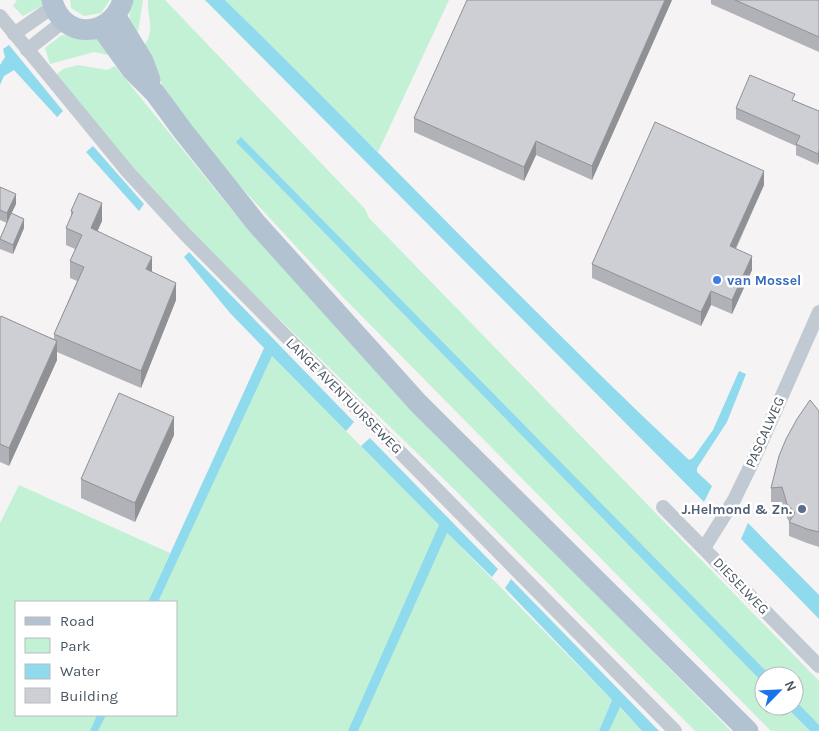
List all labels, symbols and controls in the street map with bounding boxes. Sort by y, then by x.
place label: van Mossel [727,272,801,289]
marker: van Mossel [711,274,723,286]
street label: LANGE AVENTUURSEWEG [282,334,406,458]
street label: PASCALWEG [742,394,788,470]
place label: J.Helmond & Zn. [682,501,792,518]
marker: J.Helmond & Zn. [796,503,808,515]
street label: DIESELWEG [710,554,772,618]
legend [15,601,178,716]
text: Road [60,612,95,630]
text: Park [60,637,90,655]
text: Water [60,662,101,680]
north arrow [754,666,804,716]
text: N [781,678,800,694]
text: Building [60,687,118,705]

